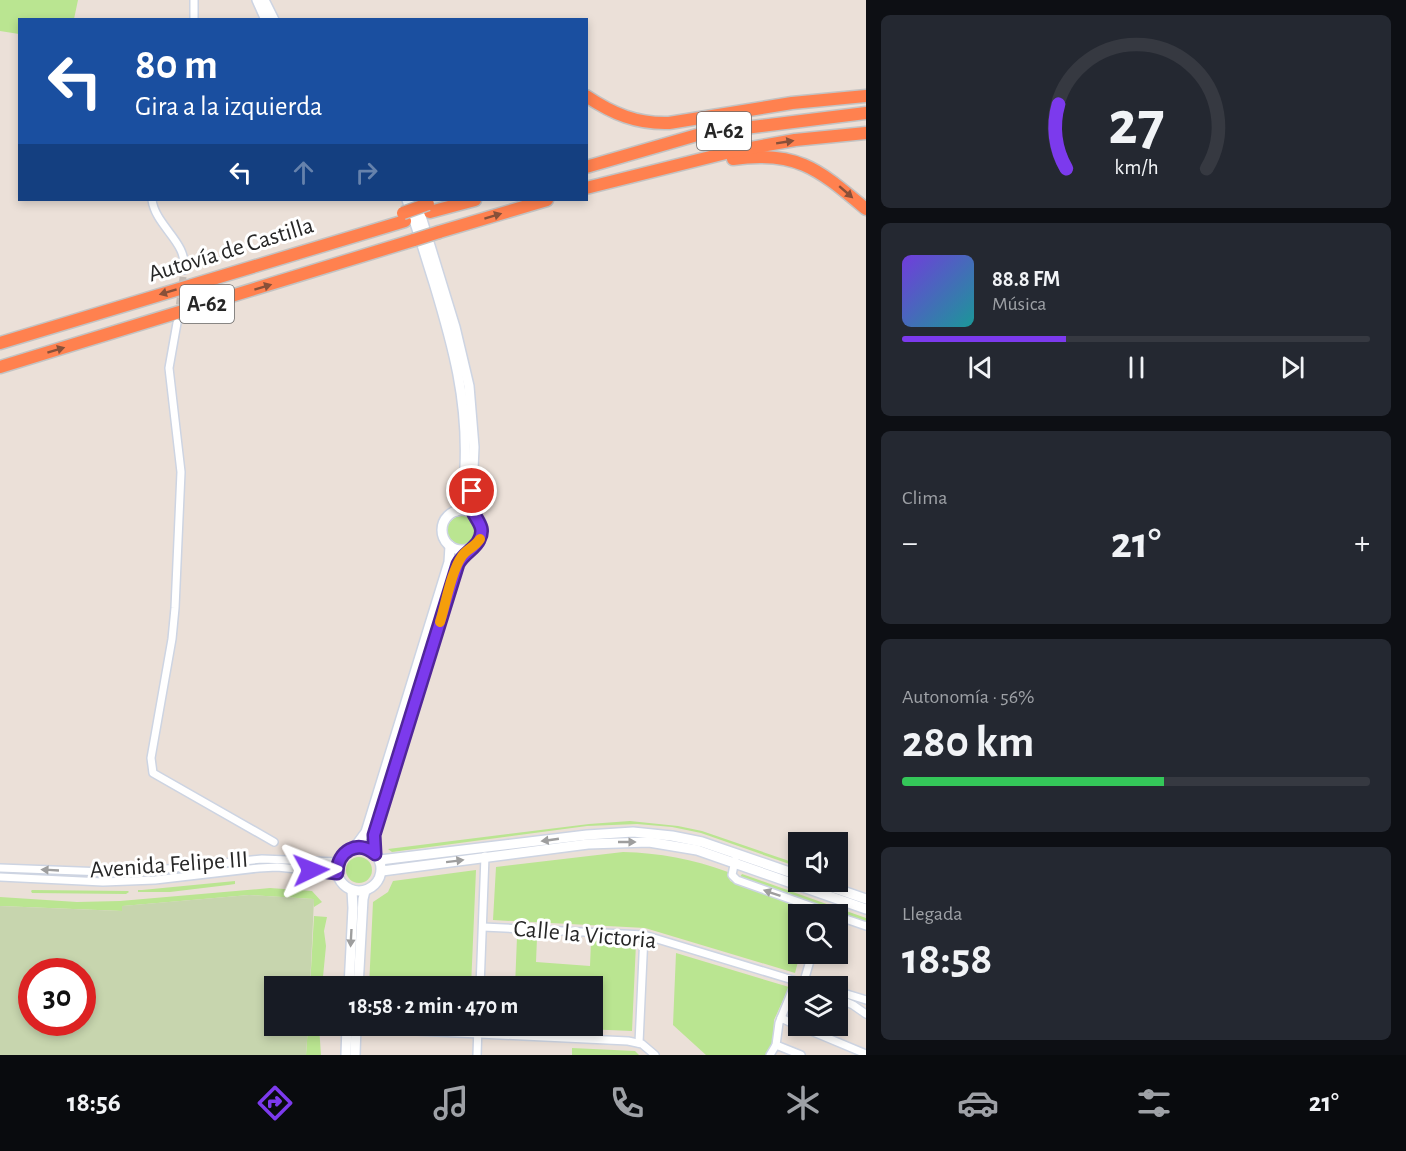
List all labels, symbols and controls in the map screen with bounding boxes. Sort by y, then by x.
icon: left [36,42,114,120]
text: 80 m [135,44,218,86]
text: Gira a la izquierda [135,93,323,120]
text: 27 [1108,93,1164,155]
road number: A-62 [697,112,751,150]
one-way arrow [776,137,795,146]
icon: left [224,156,257,189]
icon: ahead [287,156,320,189]
icon: right [350,156,383,189]
text: km/h [1114,157,1158,178]
one-way arrow [838,185,853,198]
one-way arrow [484,211,502,220]
street label: Autovía de Castilla [145,213,317,287]
text: 88.8 FM [992,268,1060,290]
one-way arrow [254,282,272,291]
road number: A-62 [180,285,234,323]
one-way arrow [159,288,177,297]
text: Música [992,294,1047,314]
one-way arrow [47,345,65,354]
icon: previous [964,351,997,384]
icon: pause [1120,351,1153,384]
icon: next [1276,351,1309,384]
pin [446,465,497,516]
icon: arrive [455,474,488,507]
text: Clima [902,488,947,508]
text: 21° [1111,521,1161,566]
text: − [902,527,918,560]
text: + [1354,527,1370,560]
text: Autonomía · 56% [902,687,1035,707]
text: 280 km [902,720,1034,765]
map controls [788,832,848,1036]
button: sound [788,832,848,892]
one-way arrow [540,835,559,845]
one-way arrow [618,837,637,847]
position arrow [279,838,343,902]
street label: Avenida Felipe III [89,847,249,883]
one-way arrow [445,857,464,866]
one-way arrow [40,866,59,875]
one-way arrow [763,887,781,897]
button: search [788,904,848,964]
text: Llegada [902,904,963,924]
street label: Calle la Victoria [512,917,658,953]
one-way arrow [347,929,356,948]
text: 18:58 [902,937,992,982]
speed limit sign: 30 [18,958,96,1036]
button: layers [788,976,848,1036]
text: 18:58 · 2 min · 470 m [349,995,518,1017]
icon: directions [254,1082,296,1124]
icon: music [430,1082,472,1124]
icon: phone [606,1082,648,1124]
icon: climate [782,1082,824,1124]
icon: car [957,1082,999,1124]
icon: filters [1133,1082,1175,1124]
text: 18:56 [67,1089,121,1116]
text: 21° [1309,1089,1339,1116]

